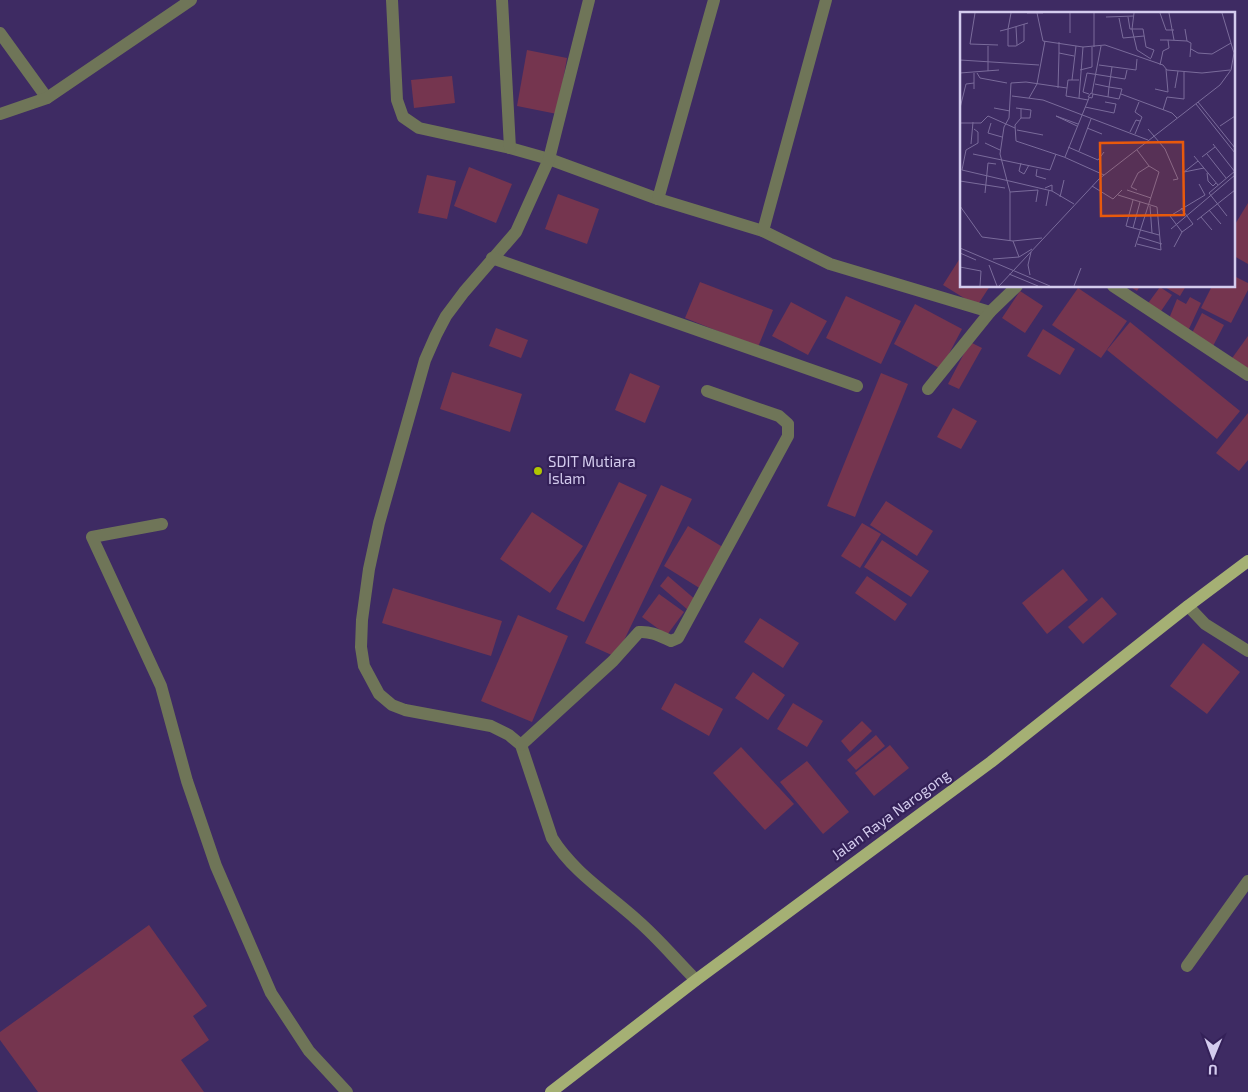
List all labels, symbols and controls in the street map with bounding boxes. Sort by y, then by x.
inset map [960,12,1236,288]
place label: SDIT Mutiara Islam [548,452,636,487]
marker: SDIT Mutiara Islam [532,465,544,477]
street label: Jalan Raya Narogong [828,765,954,863]
north arrow [1188,1032,1238,1082]
text: U [1208,1062,1218,1079]

